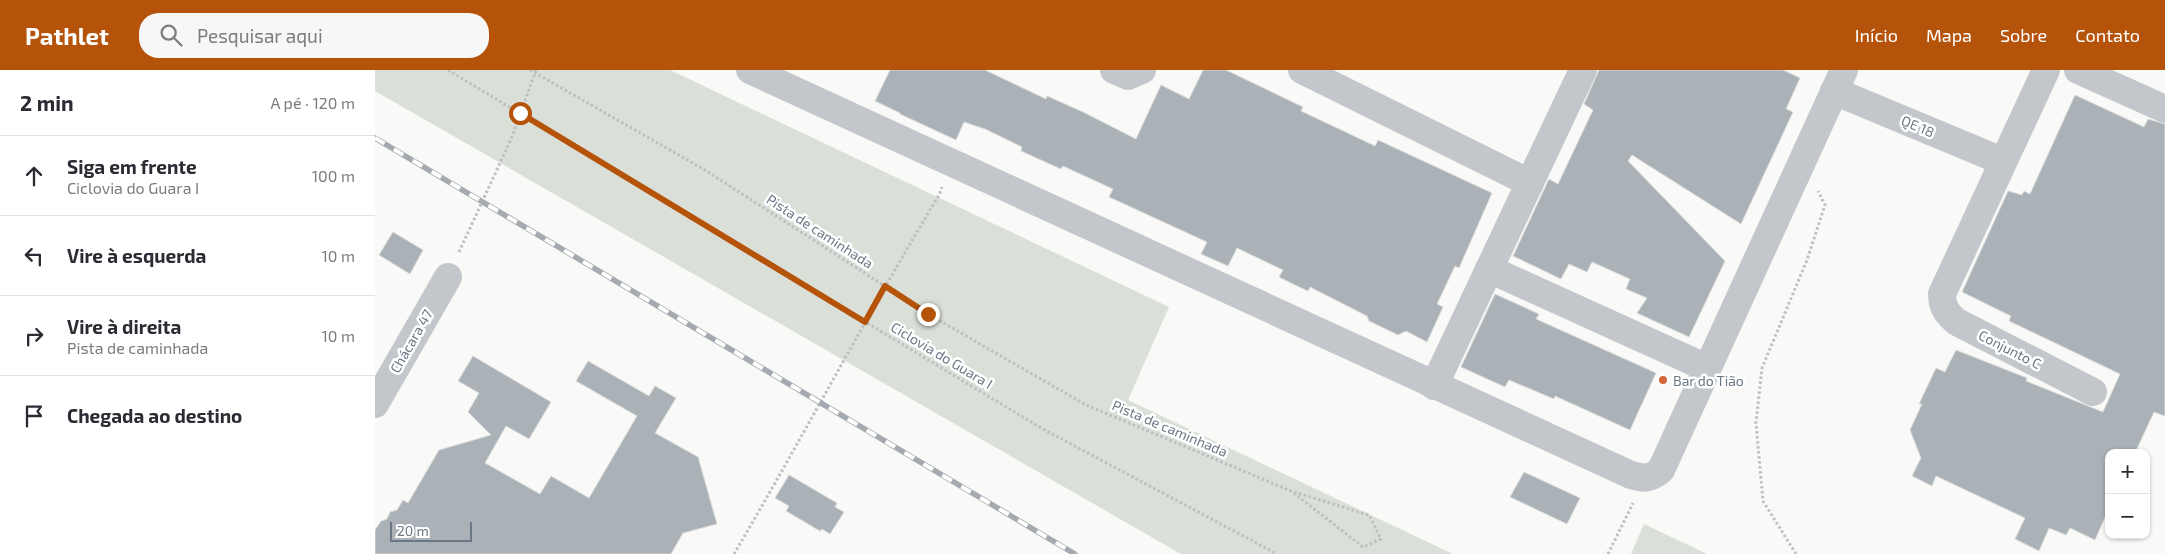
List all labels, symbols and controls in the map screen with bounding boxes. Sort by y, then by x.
search box [139,13,489,58]
text: Pathlet [25,21,109,50]
icon: search [157,21,185,49]
text: Pesquisar aqui [197,24,323,47]
text: Início [1855,24,1898,46]
text: Mapa [1926,24,1972,46]
text: Sobre [2000,24,2047,46]
text: Contato [2075,24,2140,46]
text: 2 min [20,90,74,115]
text: A pé · 120 m [270,93,355,112]
route start [509,102,532,125]
street label: QE 18 [1899,111,1937,141]
text: Siga em frente [67,155,197,178]
icon: ahead [20,162,48,190]
text: 100 m [312,166,355,185]
text: Ciclovia do Guara I [67,178,199,197]
street label: Pista de caminhada [764,190,876,272]
icon: left [20,242,48,270]
text: Vire à esquerda [67,244,206,267]
text: 10 m [321,246,355,265]
route end [917,303,940,326]
street label: Chácara 47 [386,306,436,376]
text: Vire à direita [67,315,181,338]
street label: Ciclovia do Guara I [888,318,996,392]
icon: right [20,322,48,350]
text: 10 m [321,326,355,345]
street label: Conjunto C [1976,326,2044,372]
text: Pista de caminhada [67,338,208,357]
place label: Bar do Tião [1673,372,1744,389]
marker: Bar do Tião [1657,374,1669,386]
street label: Pista de caminhada [1110,396,1230,460]
icon: arrive [20,402,48,430]
text: Chegada ao destino [67,404,242,427]
map controls [2105,449,2150,539]
button: + [2105,449,2150,494]
button: − [2105,494,2150,539]
scale bar [390,519,473,542]
text: 20 m [397,522,429,539]

